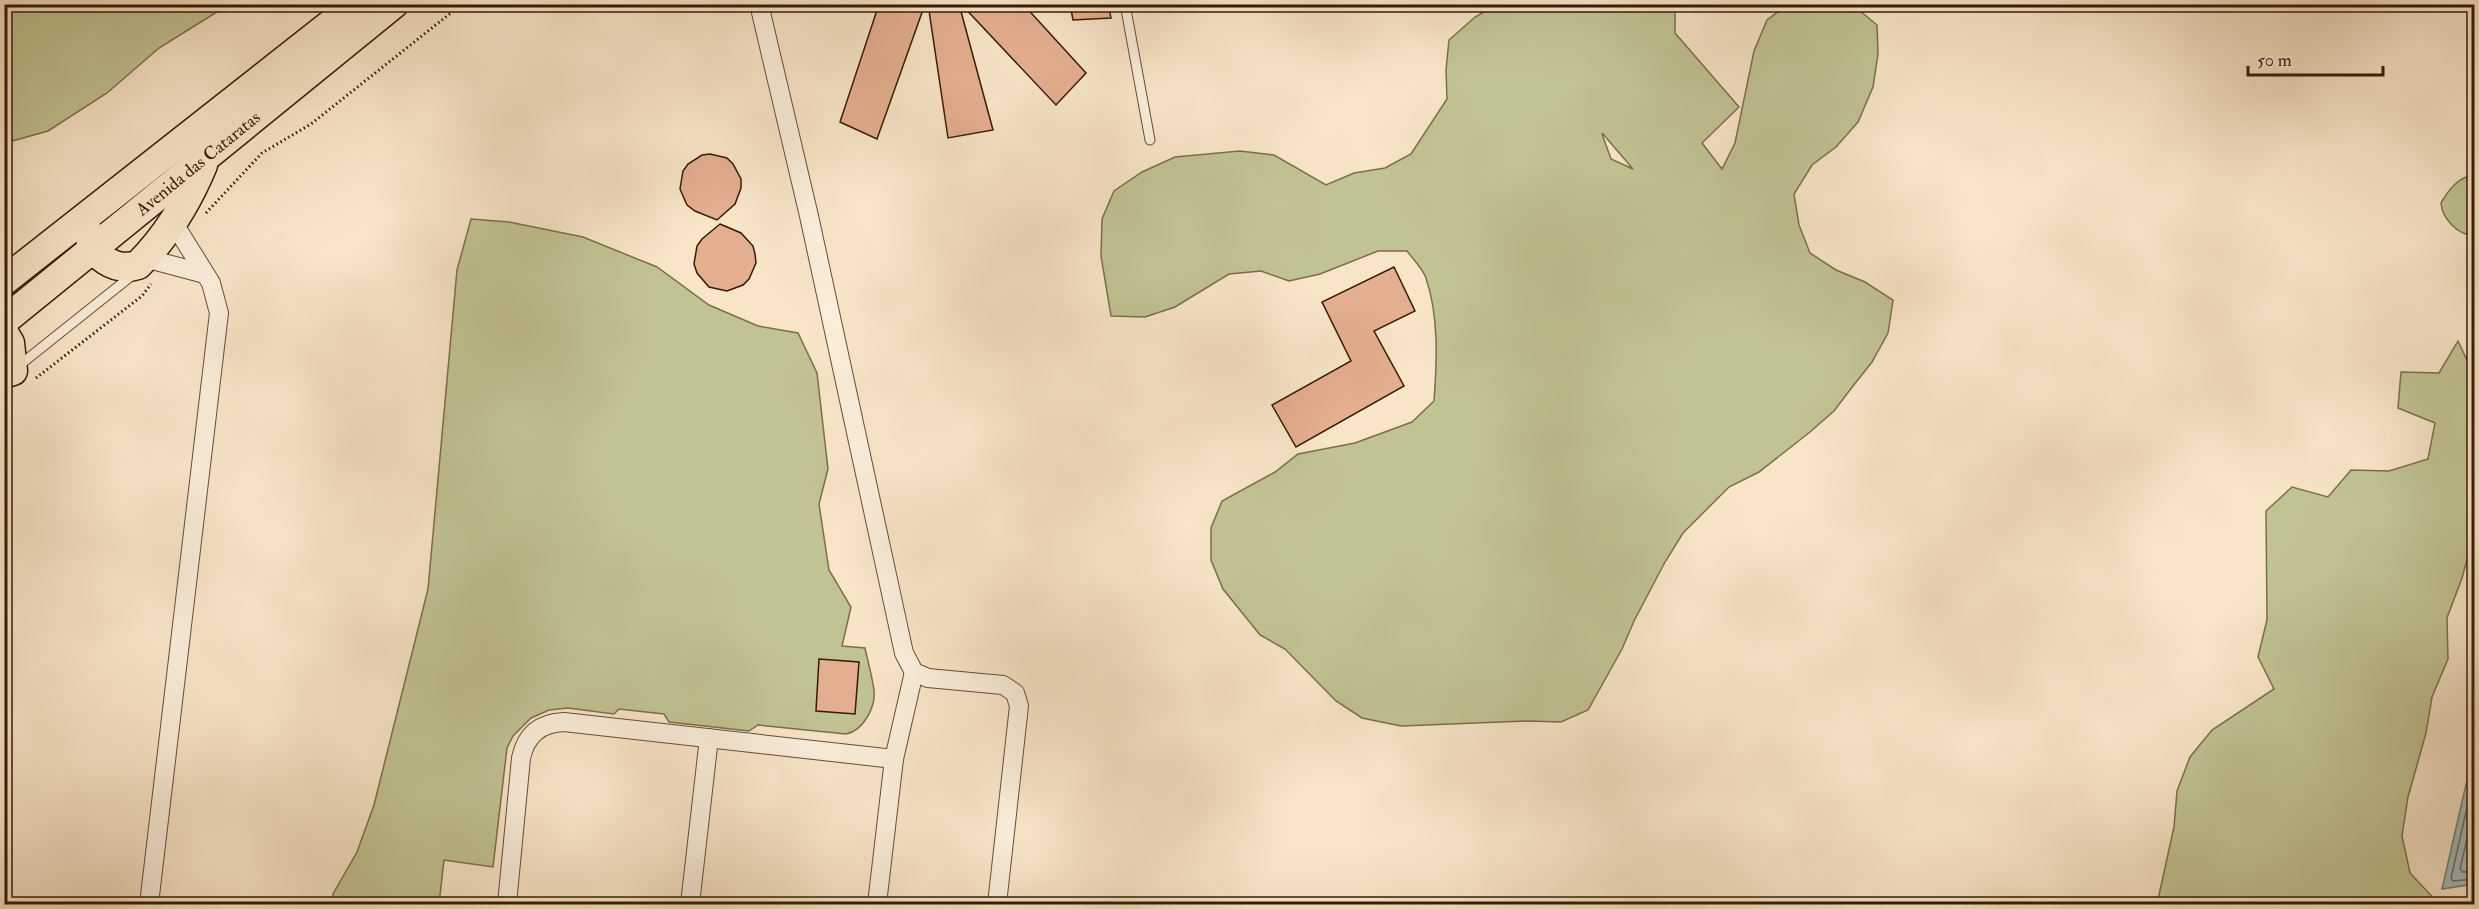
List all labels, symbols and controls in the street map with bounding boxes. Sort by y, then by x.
scale bar [2248,39,2383,77]
text: 50 m [2257,49,2292,72]
street label: Avenida das Cataratas [131,106,265,222]

